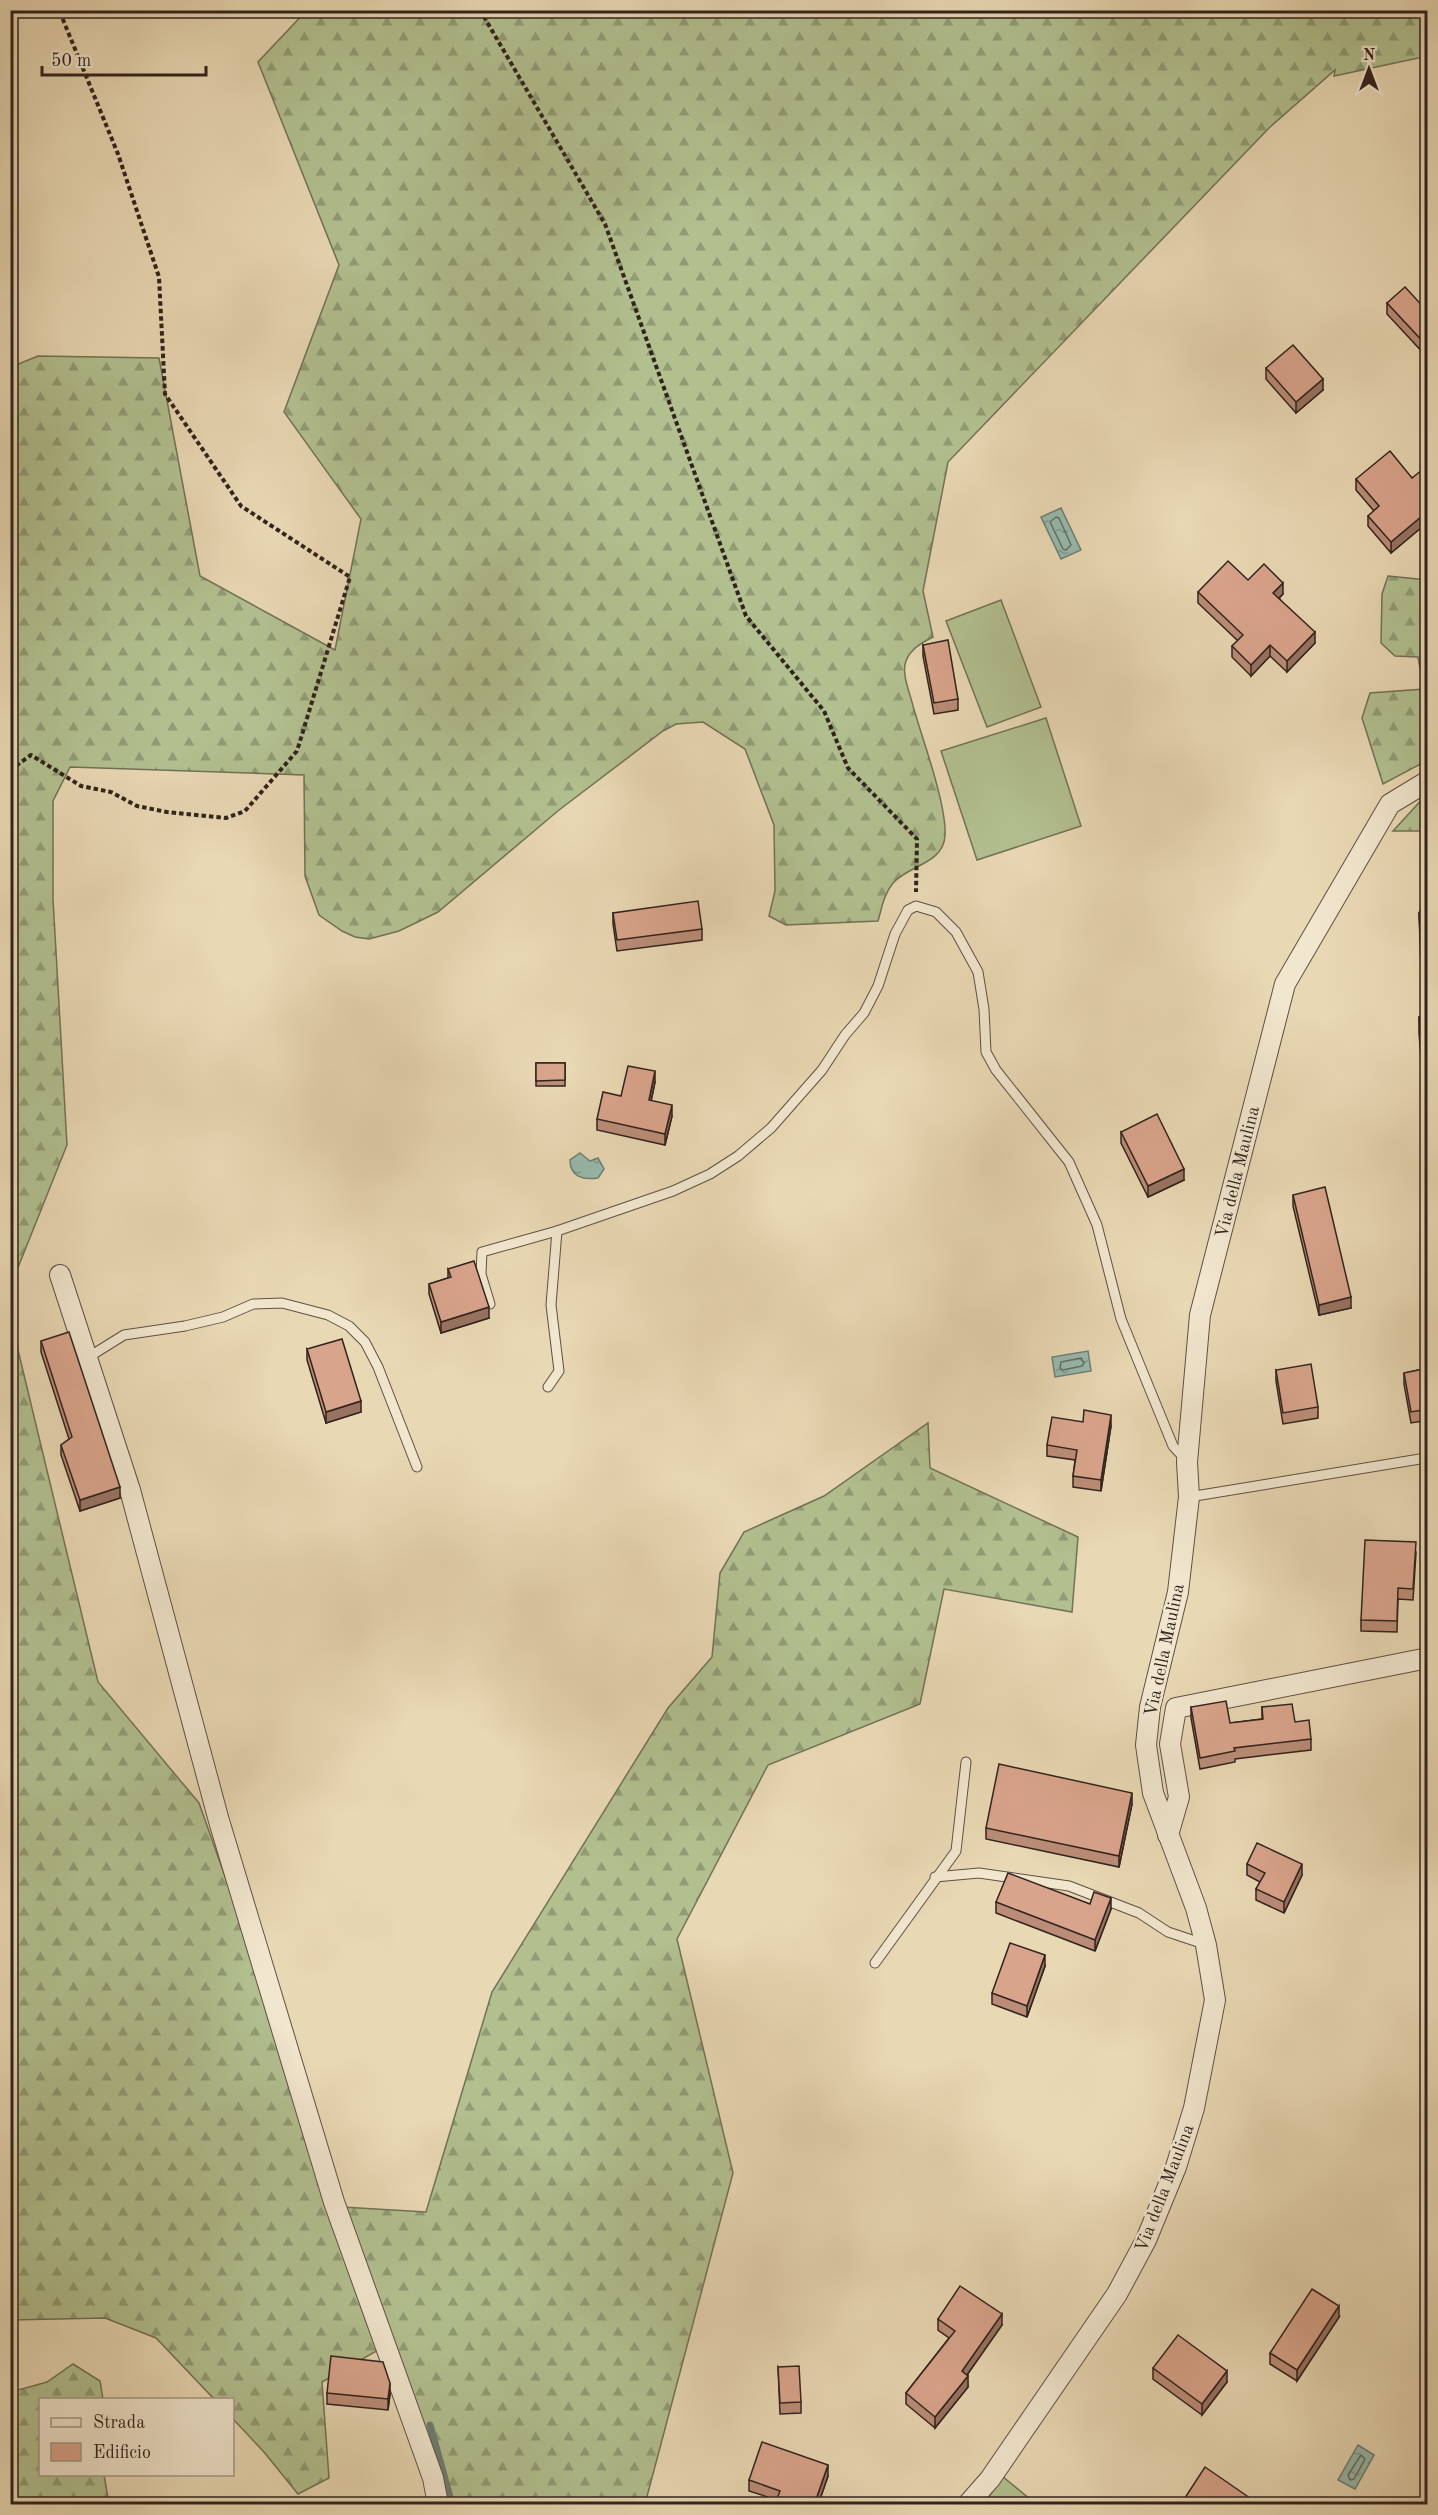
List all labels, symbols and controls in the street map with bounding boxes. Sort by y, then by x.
scale bar [42,39,206,77]
north arrow [1339,39,1399,99]
text: N [1363,48,1376,64]
text: 50 m [51,52,91,70]
street label: Via della Maulina [1213,1104,1263,1240]
street label: Via della Maulina [1142,1582,1188,1718]
street label: Via della Maulina [1132,2122,1198,2255]
legend [39,2398,234,2476]
text: Strada [93,2414,145,2432]
text: Edificio [93,2444,151,2462]

